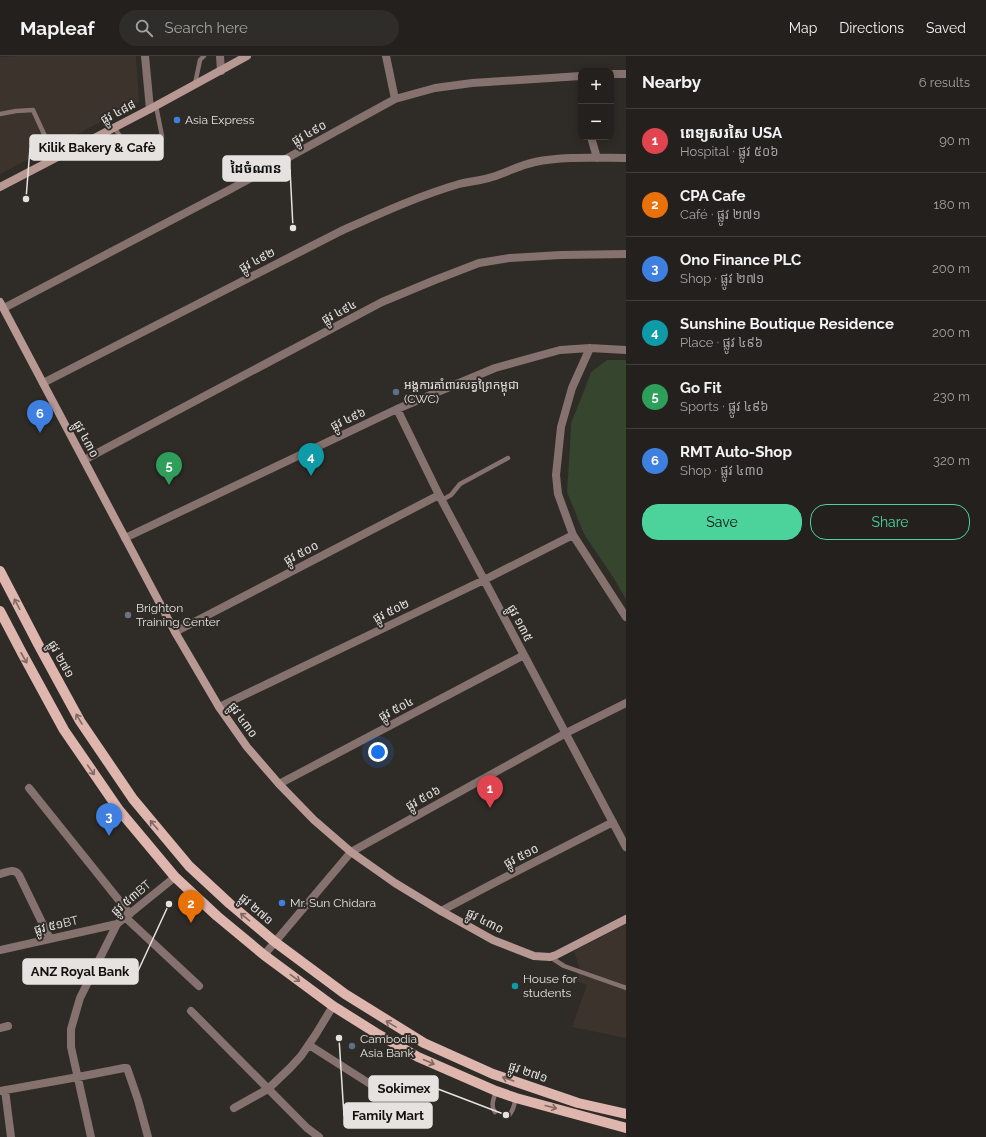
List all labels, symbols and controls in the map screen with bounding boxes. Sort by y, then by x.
search box [119,10,399,46]
text: Mapleaf [20,17,95,39]
icon: search [133,17,155,39]
text: Search here [165,19,248,37]
text: Map [789,20,817,36]
text: Directions [839,20,904,36]
text: Saved [926,20,966,36]
map controls [578,68,614,140]
button: + [578,68,614,104]
text: Nearby [642,72,701,92]
text: 6 results [919,75,970,90]
street label: ផ្លូវ ៤៨៨ [98,97,139,130]
button: − [578,104,614,140]
place label: Asia Express [185,113,255,127]
marker: Asia Express [172,115,182,125]
street label: ផ្លូវ ៤៩០ [289,118,330,151]
text: ពេទ្យសរសៃ USA [680,124,782,142]
text: 1 [652,133,658,148]
text: 90 m [939,133,970,148]
callout: Kilik Bakery & Cafè [30,135,163,160]
text: Kilik Bakery & Cafè [38,140,156,155]
text: Hospital · ផ្លូវ ៥០៦ [680,144,779,159]
callout: ដៃចំណាន [223,156,290,181]
text: ដៃចំណាន [230,160,282,176]
text: CPA Cafe [680,187,745,205]
text: 2 [651,197,659,212]
text: 180 m [934,197,970,212]
text: Café · ផ្លូវ ២៧១ [680,207,761,222]
street label: ផ្លូវ ៤៩២ [237,245,279,278]
text: Ono Finance PLC [680,251,801,269]
text: 3 [651,261,659,276]
text: 200 m [932,261,970,276]
text: Shop · ផ្លូវ ២៧១ [680,271,764,286]
street label: ផ្លូវ ៤៩៤ [319,297,360,330]
text: Sunshine Boutique Residence [680,315,894,333]
text: 4 [651,325,659,340]
text: 200 m [932,325,970,340]
text: Place · ផ្លូវ ៤៩៦ [680,335,763,350]
place label: អង្គការគាំពារសត្វព្រៃកម្ពុជា (CWC) [404,378,519,406]
text: Go Fit [680,379,722,397]
marker: អង្គការគាំពារសត្វព្រៃកម្ពុជា (CWC) [391,387,401,397]
text: 5 [651,389,659,404]
text: 230 m [933,389,970,404]
text: Sports · ផ្លូវ ៤៩៦ [680,399,769,414]
pin: 6 [27,400,53,433]
street label: ផ្លូវ ៤៩៦ [328,405,369,436]
street label: ផ្លូវ ៤៣០ [67,418,102,462]
pin: 4 [298,443,324,476]
text: RMT Auto-Shop [680,443,792,461]
pin: 5 [156,452,182,485]
text: 6 [651,453,659,468]
text: 320 m [933,453,970,468]
text: Shop · ផ្លូវ ៤៣០ [680,463,764,478]
button: Save [642,504,802,540]
button: Share [810,504,970,540]
street label: ផ្លូវ ៥០០ [281,538,322,571]
street label: ផ្លូវ ៥០២ [370,596,413,629]
one-way arrow [13,599,20,611]
place label: Brighton Training Center [136,601,221,629]
street label: ផ្លូវ ១៣៥ [501,602,536,646]
marker: Brighton Training Center [123,610,133,620]
street label: ផ្លូវ ២៧១ [42,638,77,682]
one-way arrow [21,652,29,664]
street label: ផ្លូវ ៥០៤ [376,694,417,727]
street label: ផ្លូវ ៤៣០ [223,700,260,742]
one-way arrow [75,714,83,725]
your location [368,742,388,762]
one-way arrow [87,764,95,775]
pin: 1 [477,775,503,808]
street label: ផ្លូវ ៥០៦ [403,783,444,816]
pin: 3 [96,803,122,836]
one-way arrow [150,819,159,830]
street label: ផ្លូវ ៥១០ [501,841,542,874]
street label: ផ្លូវ ៥៣BT [108,877,157,921]
pin: 2 [178,890,204,923]
street label: ផ្លូវ ២៧១ [234,890,276,930]
place label: Mr. Sun Chidara [290,896,376,910]
marker: Mr. Sun Chidara [277,898,287,908]
street label: ផ្លូវ ៤៣០ [462,906,506,940]
street label: ផ្លូវ ៥១BT [32,913,81,940]
one-way arrow [240,913,250,922]
callout: ANZ Royal Bank [23,959,138,984]
text: ANZ Royal Bank [31,964,130,979]
place label: House for students [523,972,578,1000]
one-way arrow [290,974,301,982]
marker: House for students [510,981,520,991]
one-way arrow [385,1019,397,1027]
place label: Cambodia Asia Bank [360,1032,417,1060]
marker: Cambodia Asia Bank [347,1041,357,1051]
one-way arrow [423,1058,435,1066]
street label: ផ្លូវ ២៧១ [505,1059,549,1089]
one-way arrow [502,1075,515,1082]
callout: Sokimex [369,1076,438,1101]
text: Sokimex [378,1081,431,1096]
callout: Family Mart [344,1103,432,1128]
one-way arrow [544,1104,557,1112]
text: Family Mart [352,1108,424,1123]

